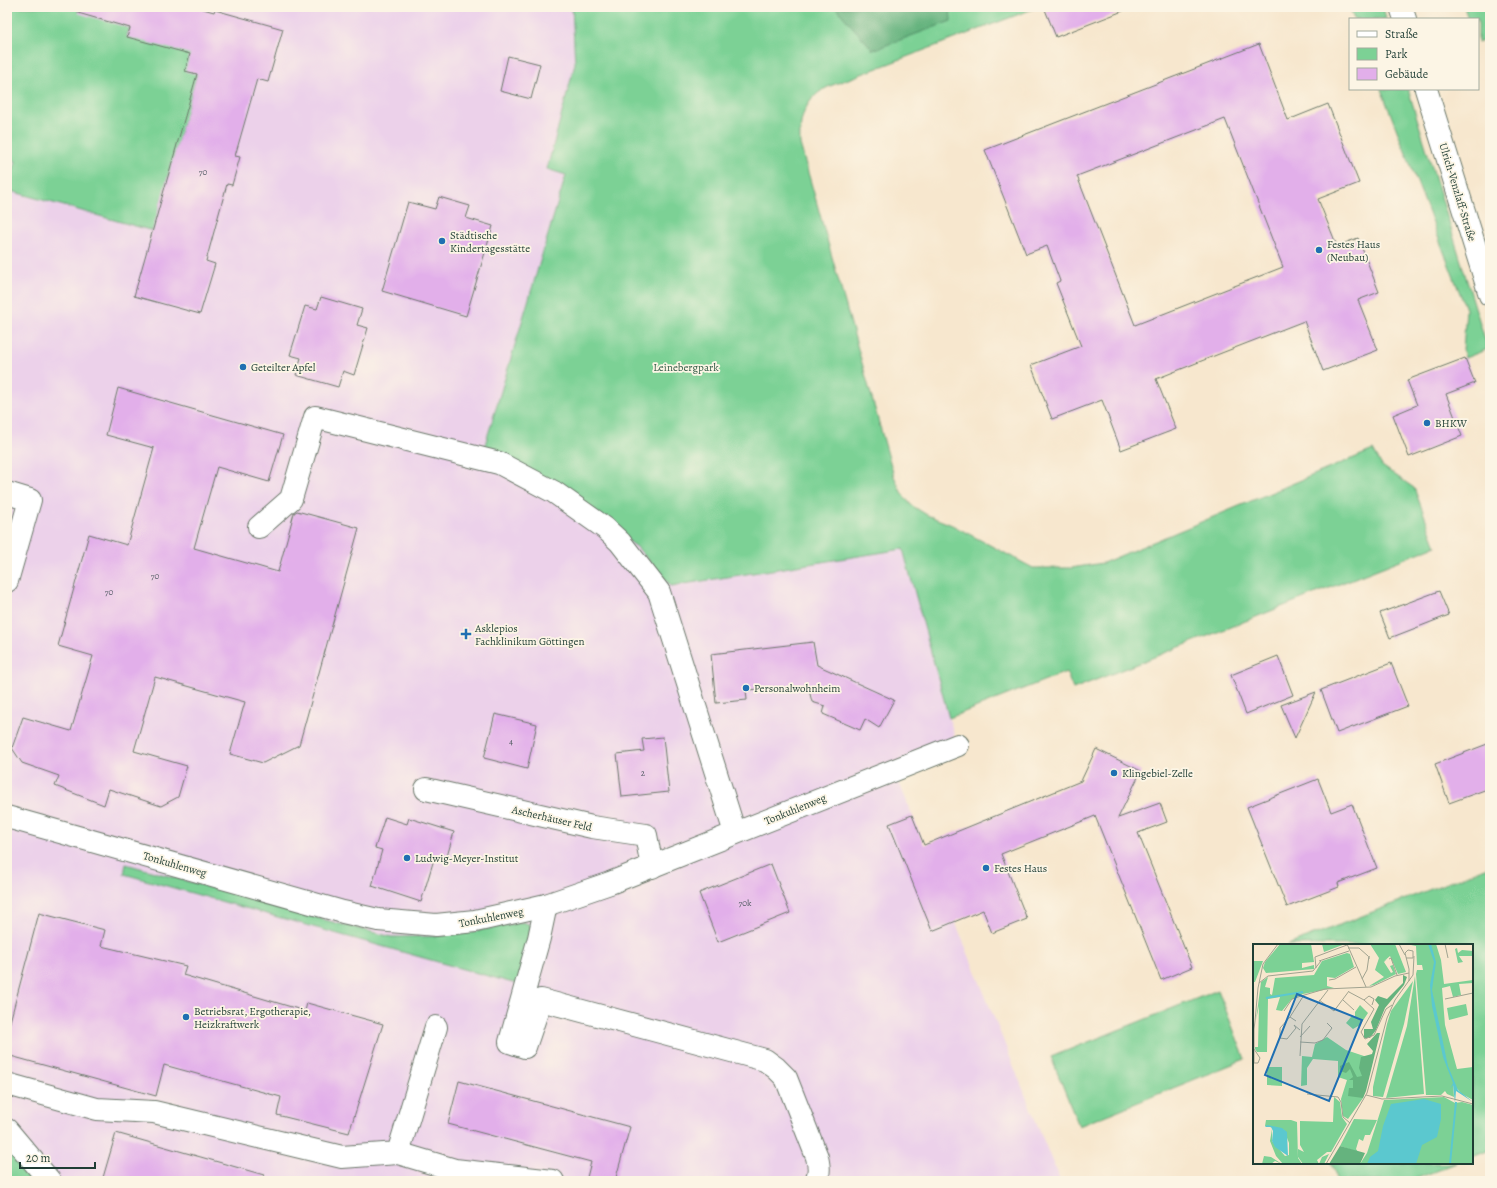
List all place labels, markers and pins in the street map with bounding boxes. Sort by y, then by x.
place label: Städtische Kindertagesstätte [450,228,530,256]
marker: Städtische Kindertagesstätte [437,236,447,246]
place label: Festes Haus (Neubau) [1327,237,1380,265]
marker: Festes Haus (Neubau) [1314,245,1324,255]
place label: Geteilter Apfel [251,360,316,375]
marker: Geteilter Apfel [238,362,248,372]
place label: BHKW [1435,416,1468,431]
marker: BHKW [1422,418,1432,428]
place label: Asklepios Fachklinikum Göttingen [474,621,584,649]
marker: Asklepios Fachklinikum Göttingen [460,628,472,640]
place label: Personalwohnheim [754,681,840,696]
marker: Personalwohnheim [741,683,751,693]
place label: Klingebiel-Zelle [1122,766,1193,781]
marker: Klingebiel-Zelle [1109,768,1119,778]
place label: Ludwig-Meyer-Institut [415,851,519,866]
marker: Ludwig-Meyer-Institut [402,853,412,863]
place label: Festes Haus [994,861,1047,876]
marker: Festes Haus [981,863,991,873]
place label: Betriebsrat, Ergotherapie, Heizkraftwerk [194,1004,311,1032]
marker: Betriebsrat, Ergotherapie, Heizkraftwerk [181,1012,191,1022]

